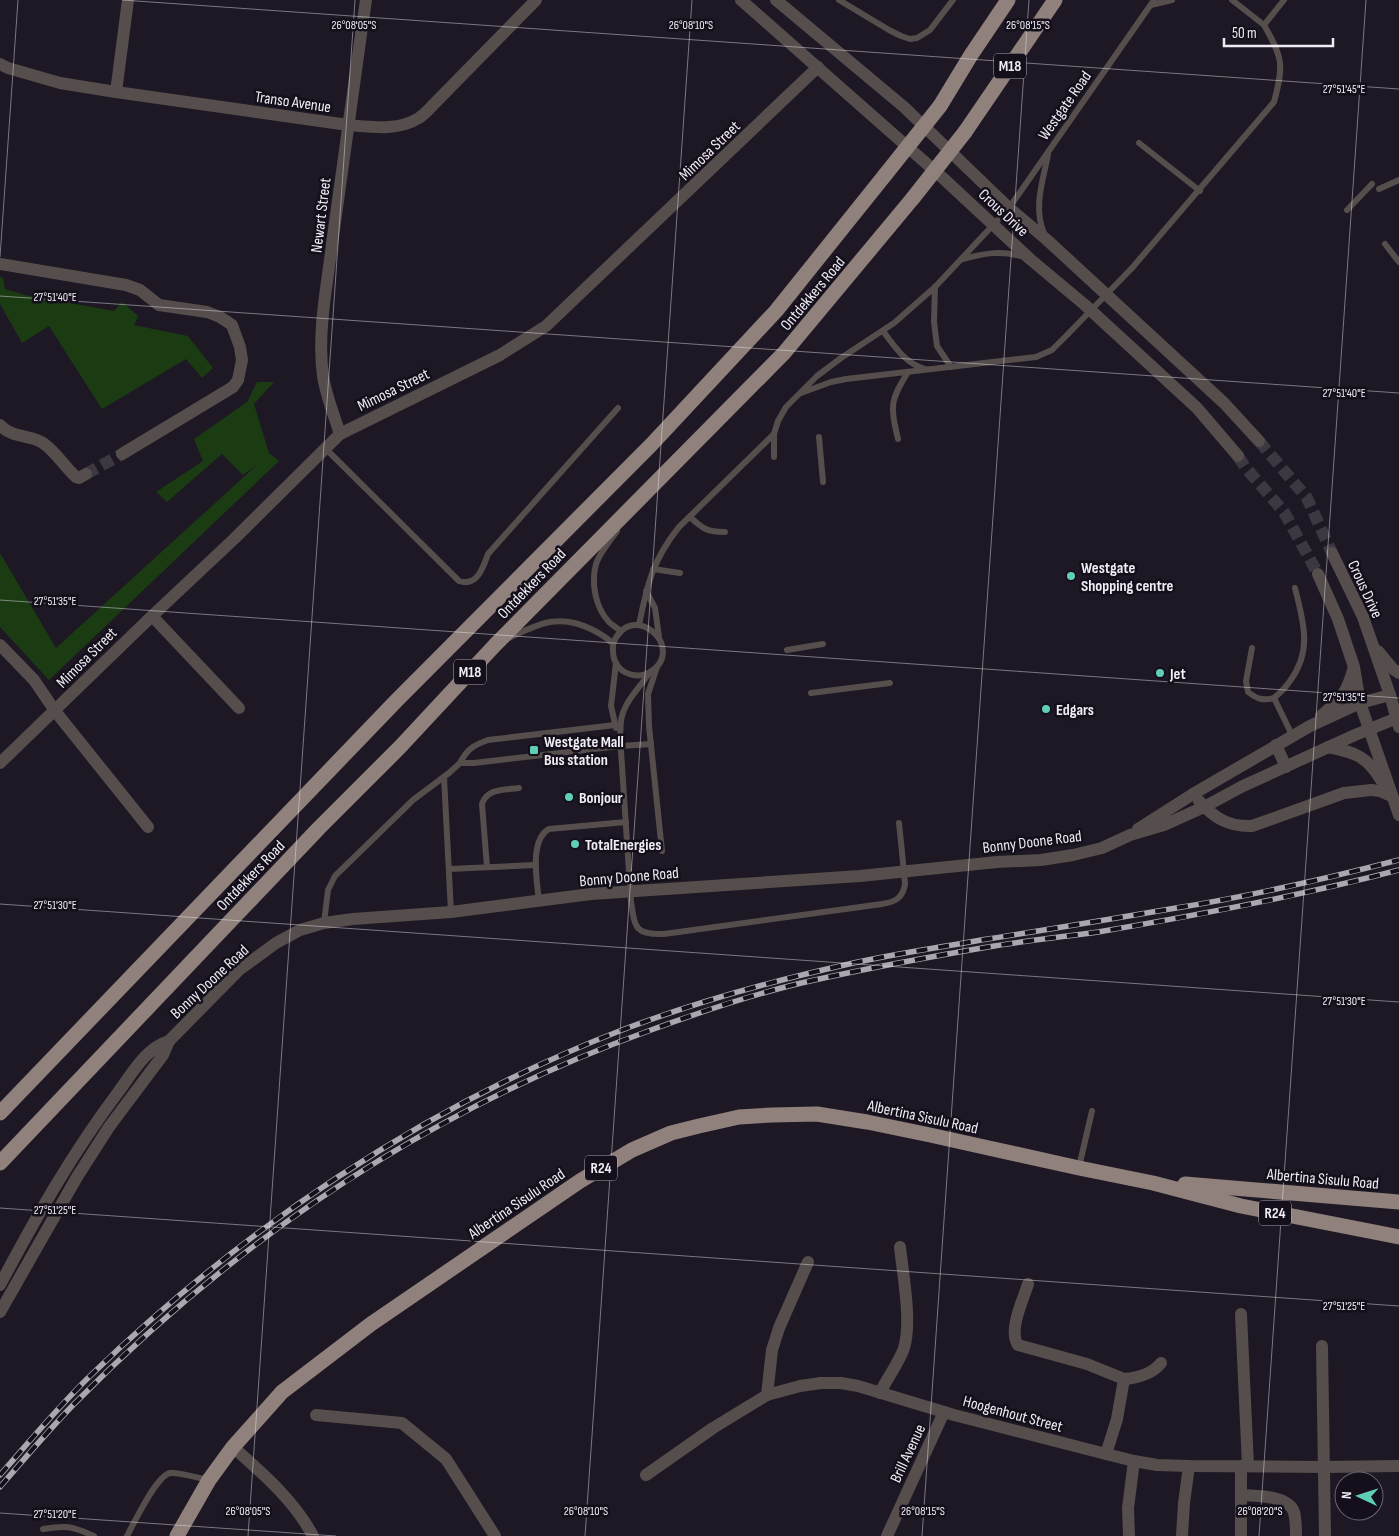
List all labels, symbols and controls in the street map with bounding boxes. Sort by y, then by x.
scale bar [1224,15,1333,47]
text: 26°08'05"S [332,18,377,33]
text: 26°08'10"S [669,18,713,33]
text: 26°08'15"S [1006,18,1050,33]
text: 50 m [1232,24,1257,43]
road number: M18 [994,54,1026,78]
street label: Westgate Road [1035,68,1096,144]
text: 27°51'45"E [1323,82,1365,97]
street label: Transo Avenue [253,88,332,117]
street label: Mimosa Street [676,117,745,185]
street label: Newart Street [307,176,336,254]
street label: Crous Drive [974,185,1032,241]
street label: Ontdekkers Road [777,253,849,335]
text: 27°51'40"E [33,290,77,305]
street label: Mimosa Street [355,365,433,416]
text: 27°51'40"E [1322,386,1366,401]
street label: Ontdekkers Road [494,545,570,623]
street label: Crous Drive [1343,558,1386,622]
place label: Westgate Shopping centre [1081,559,1174,596]
marker: Westgate Shopping centre [1065,570,1077,582]
text: 27°51'35"E [34,594,76,609]
street label: Mimosa Street [53,624,121,692]
road number: M18 [454,660,486,684]
place label: Jet [1169,665,1186,684]
marker: Jet [1154,667,1166,679]
text: 27°51'35"E [1323,690,1365,705]
place label: Edgars [1056,701,1094,720]
marker: Edgars [1040,703,1052,715]
place label: Westgate Mall Bus station [544,733,624,770]
marker: Westgate Mall Bus station [528,744,540,756]
place label: Bonjour [579,789,623,808]
marker: Bonjour [563,791,575,803]
street label: Bonny Doone Road [982,827,1083,858]
place label: TotalEnergies [585,836,661,855]
street label: Ontdekkers Road [213,837,289,915]
marker: TotalEnergies [569,838,581,850]
street label: Bonny Doone Road [579,864,680,891]
text: 27°51'30"E [33,898,77,913]
street label: Bonny Doone Road [167,941,253,1023]
text: 27°51'30"E [1322,994,1366,1009]
street label: Albertina Sisulu Road [865,1096,980,1138]
road number: R24 [585,1156,617,1180]
street label: Albertina Sisulu Road [464,1165,569,1244]
street label: Albertina Sisulu Road [1265,1165,1380,1194]
road number: R24 [1259,1200,1291,1226]
text: 27°51'25"E [34,1203,76,1218]
text: 27°51'25"E [1323,1299,1365,1314]
street label: Hoogenhout Street [961,1392,1065,1437]
street label: Brill Avenue [887,1421,930,1486]
north arrow [1334,1471,1384,1521]
text: N [1338,1491,1355,1499]
text: 26°08'05"S [226,1504,271,1519]
text: 26°08'10"S [564,1504,608,1519]
text: 26°08'15"S [901,1504,945,1519]
text: 26°08'20"S [1237,1504,1283,1519]
text: 27°51'20"E [33,1507,77,1522]

